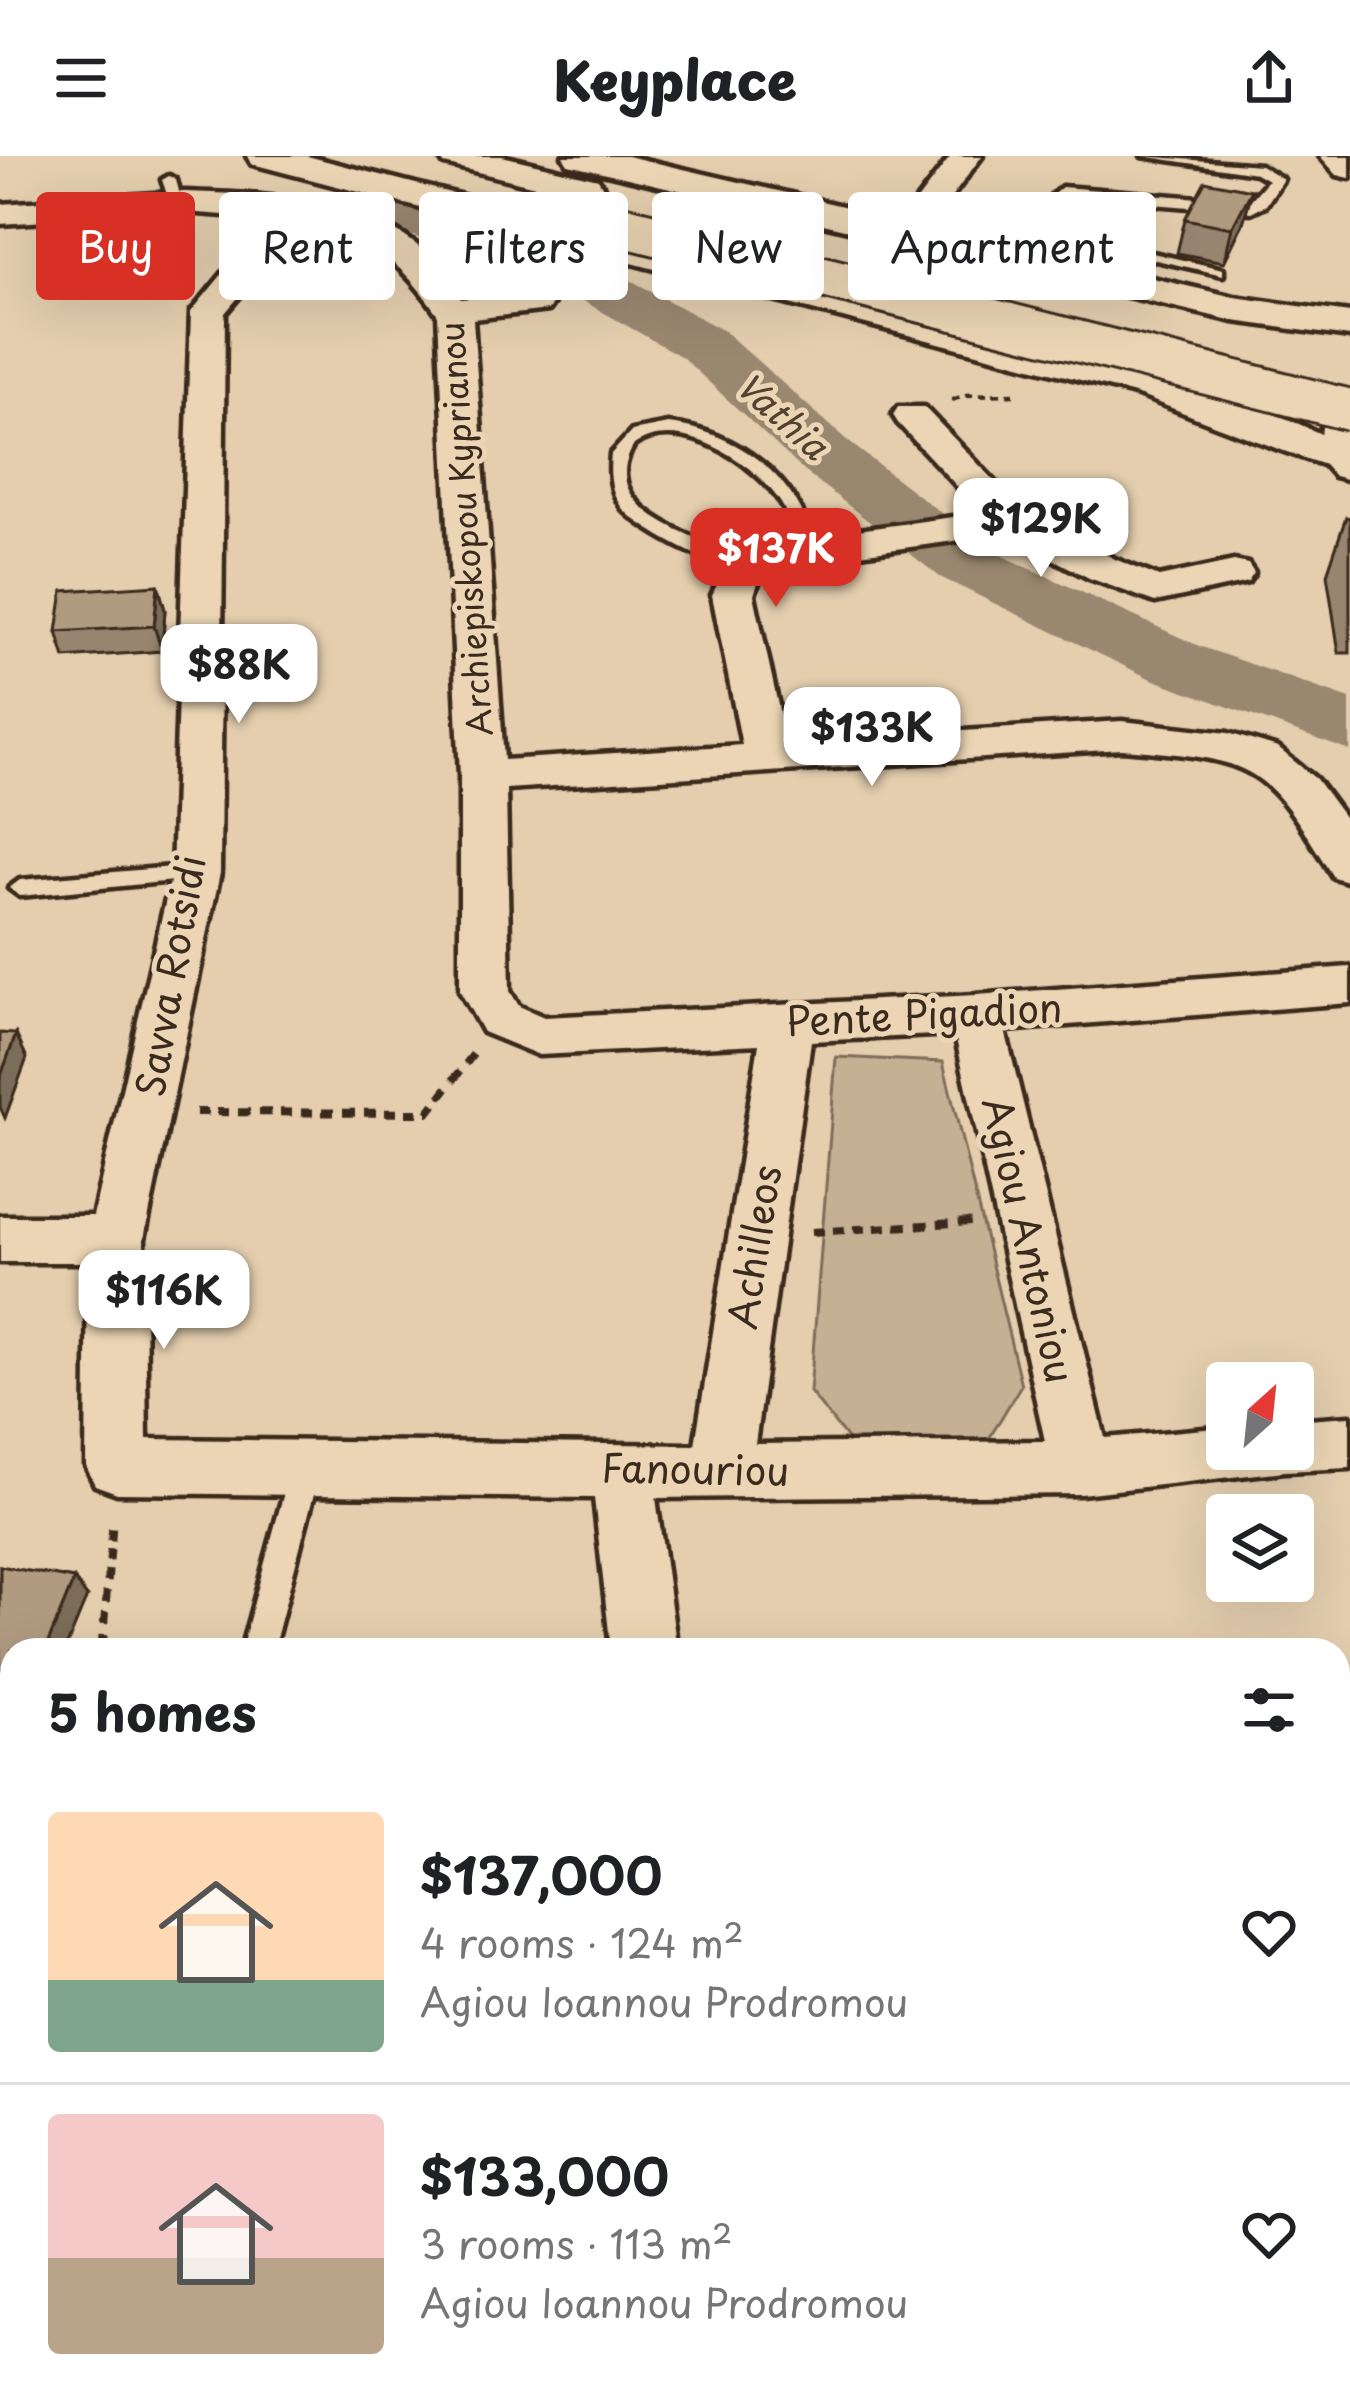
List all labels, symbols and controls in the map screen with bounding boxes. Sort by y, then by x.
text: Keyplace [553,38,797,119]
icon: menu [48,45,114,111]
icon: share [1236,45,1302,111]
chip: Buy [36,192,195,300]
chip: Rent [219,192,395,300]
chip: Filters [419,192,628,300]
chip: New [652,192,824,300]
chip: Apartment [848,192,1156,300]
street label: Archiepiskopou Kyprianou [425,320,503,738]
water label: Vathia [725,358,842,472]
pin: $129K [957,478,1125,580]
text: $129K [980,487,1102,546]
pin: $137K [692,508,860,610]
text: $137K [717,517,835,576]
pin: $88K [168,624,310,726]
text: $88K [187,633,291,692]
pin: $133K [788,687,956,789]
text: $133K [811,696,933,755]
street label: Savva Rotsidi [118,850,219,1101]
street label: Pente Pigadion [784,976,1064,1049]
street label: Agiou Antoniou [969,1091,1092,1388]
street label: Achilleos [710,1160,795,1333]
pin: $116K [80,1250,248,1352]
text: $116K [106,1259,222,1318]
north arrow [1206,1362,1314,1470]
map controls [1206,1362,1314,1602]
street label: Fanouriou [600,1436,790,1499]
button: layers [1206,1494,1314,1602]
text: 5 homes [48,1672,257,1749]
icon: filters [1236,1677,1302,1743]
text: $137,000 [420,1835,662,1912]
icon: home [144,1860,288,2004]
icon: heart [1236,1899,1302,1965]
text: 4 rooms · 124 m² [420,1912,744,1971]
text: Agiou Ioannou Prodromou [420,1971,908,2030]
text: $133,000 [420,2136,669,2213]
icon: home [144,2162,288,2306]
icon: heart [1236,2201,1302,2267]
text: 3 rooms · 113 m² [420,2213,733,2272]
text: Agiou Ioannou Prodromou [420,2272,908,2331]

